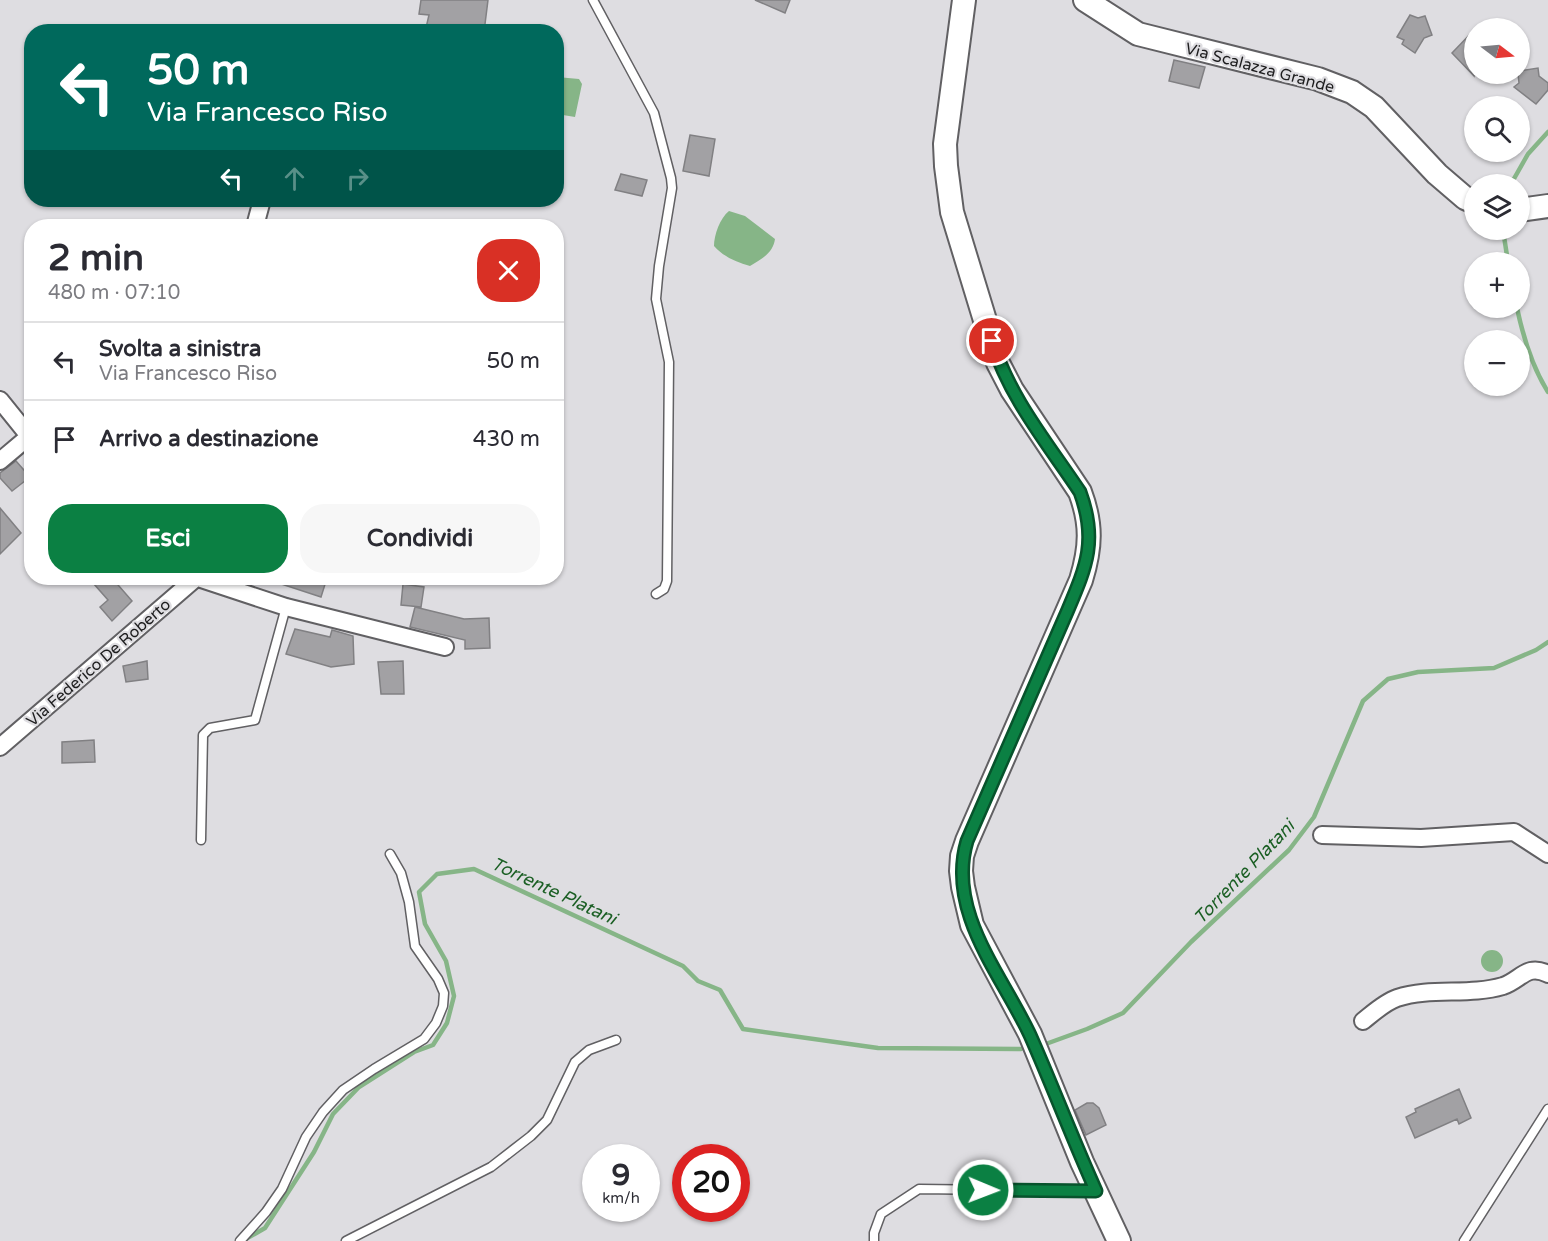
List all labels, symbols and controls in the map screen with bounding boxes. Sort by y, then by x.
north arrow [1464,18,1530,84]
map controls [1464,18,1530,396]
street label: Via Scalazza Grande [1183,38,1337,98]
text: 50 m [147,45,249,96]
icon: left [48,48,126,126]
text: Via Francesco Riso [147,96,388,129]
button: search [1464,96,1530,162]
icon: left [215,162,248,195]
icon: ahead [278,162,311,195]
icon: right [341,162,374,195]
button: layers [1464,174,1530,240]
text: 2 min [48,237,144,280]
button: close [477,239,540,302]
button: + [1464,252,1530,318]
text: 480 m · 07:10 [48,281,180,305]
pin [966,315,1017,366]
icon: arrive [975,324,1008,357]
button: − [1464,330,1530,396]
text: Svolta a sinistra [99,336,261,362]
icon: left [48,345,81,378]
text: 50 m [486,348,540,374]
text: Via Francesco Riso [99,362,277,386]
icon: arrive [48,423,81,456]
text: Arrivo a destinazione [99,426,318,452]
text: 430 m [473,426,540,452]
button: Esci [48,504,288,573]
button: Condividi [300,504,540,573]
street label: Via Federico De Roberto [22,595,175,731]
water label: Torrente Platani [1189,814,1301,928]
water label: Torrente Platani [488,852,622,931]
speed limit sign: 20 [672,1144,750,1222]
text: 9 [612,1157,630,1194]
position arrow [951,1158,1015,1222]
text: km/h [602,1189,640,1207]

